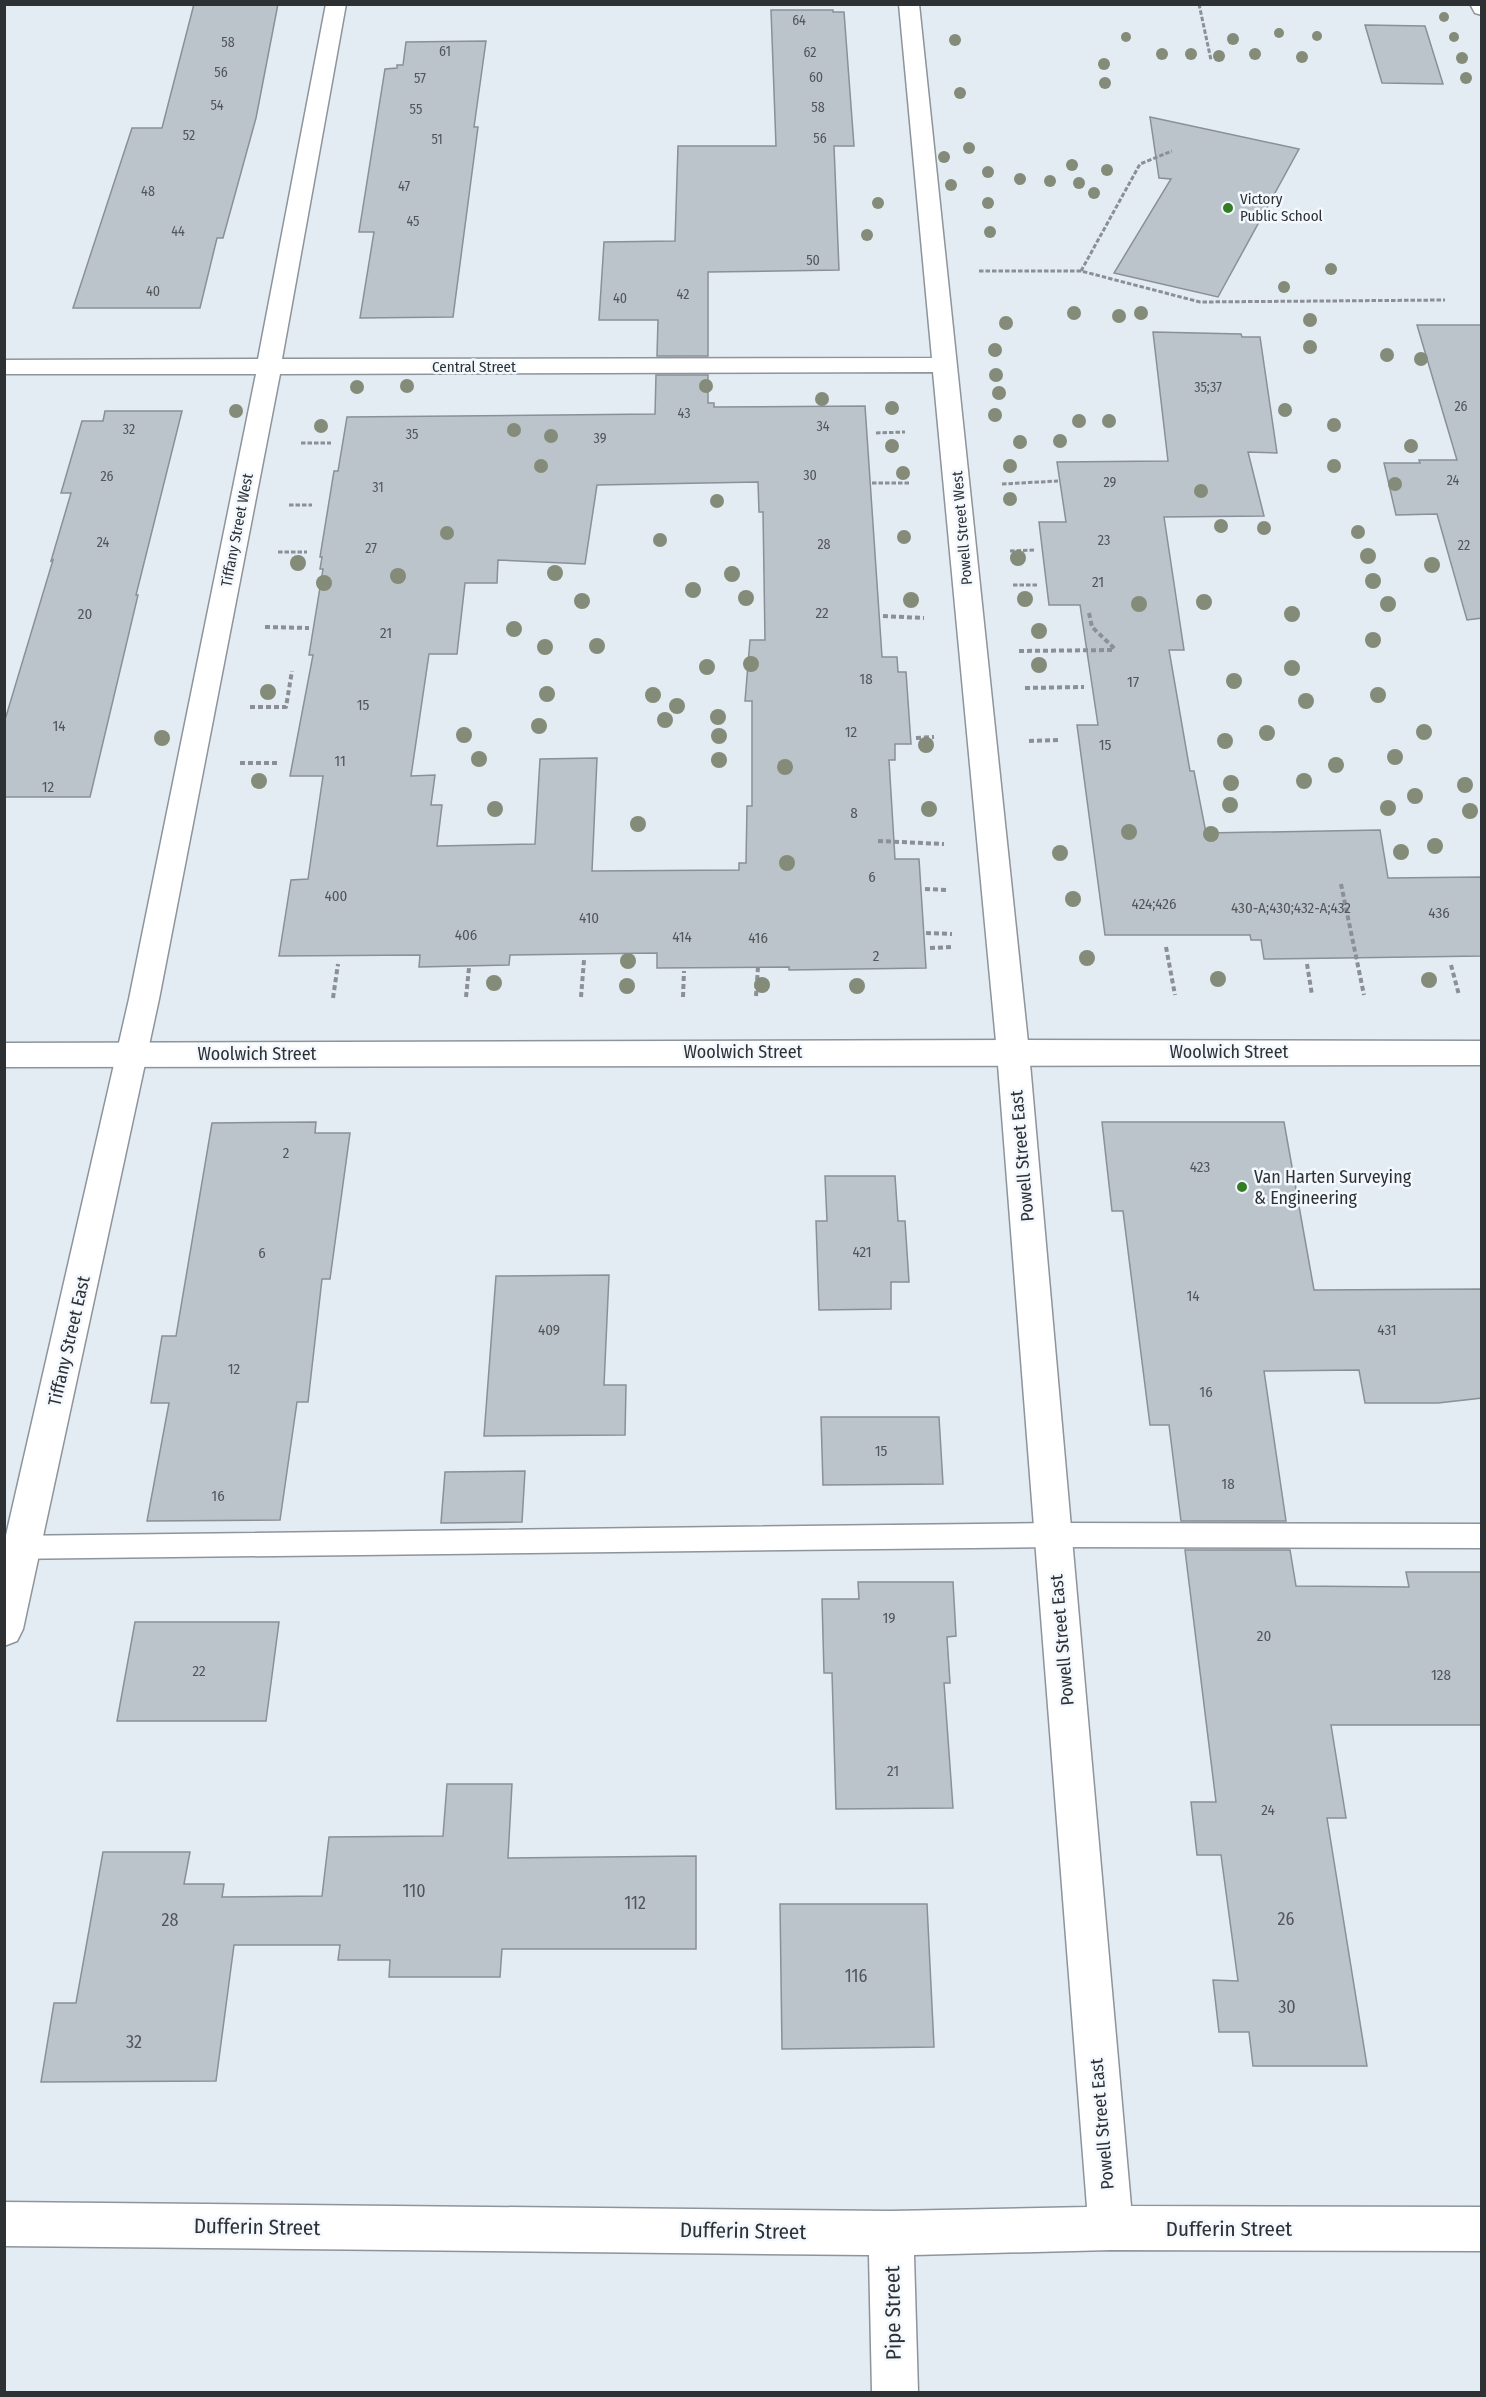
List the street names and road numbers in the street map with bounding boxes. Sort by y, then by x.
street label: Central Street [432,358,516,376]
street label: Powell Street West [948,470,976,586]
street label: Tiffany Street West [217,472,257,588]
street label: Woolwich Street [684,1041,803,1063]
street label: Woolwich Street [1170,1041,1289,1063]
street label: Woolwich Street [198,1043,317,1065]
street label: Powell Street East [1005,1089,1039,1223]
street label: Tiffany Street East [43,1274,95,1408]
street label: Powell Street East [1045,1573,1079,1707]
street label: Powell Street East [1085,2057,1119,2191]
street label: Dufferin Street [194,2213,321,2241]
street label: Dufferin Street [1166,2216,1292,2242]
street label: Dufferin Street [680,2217,807,2245]
street label: Pipe Street [879,2265,907,2360]

